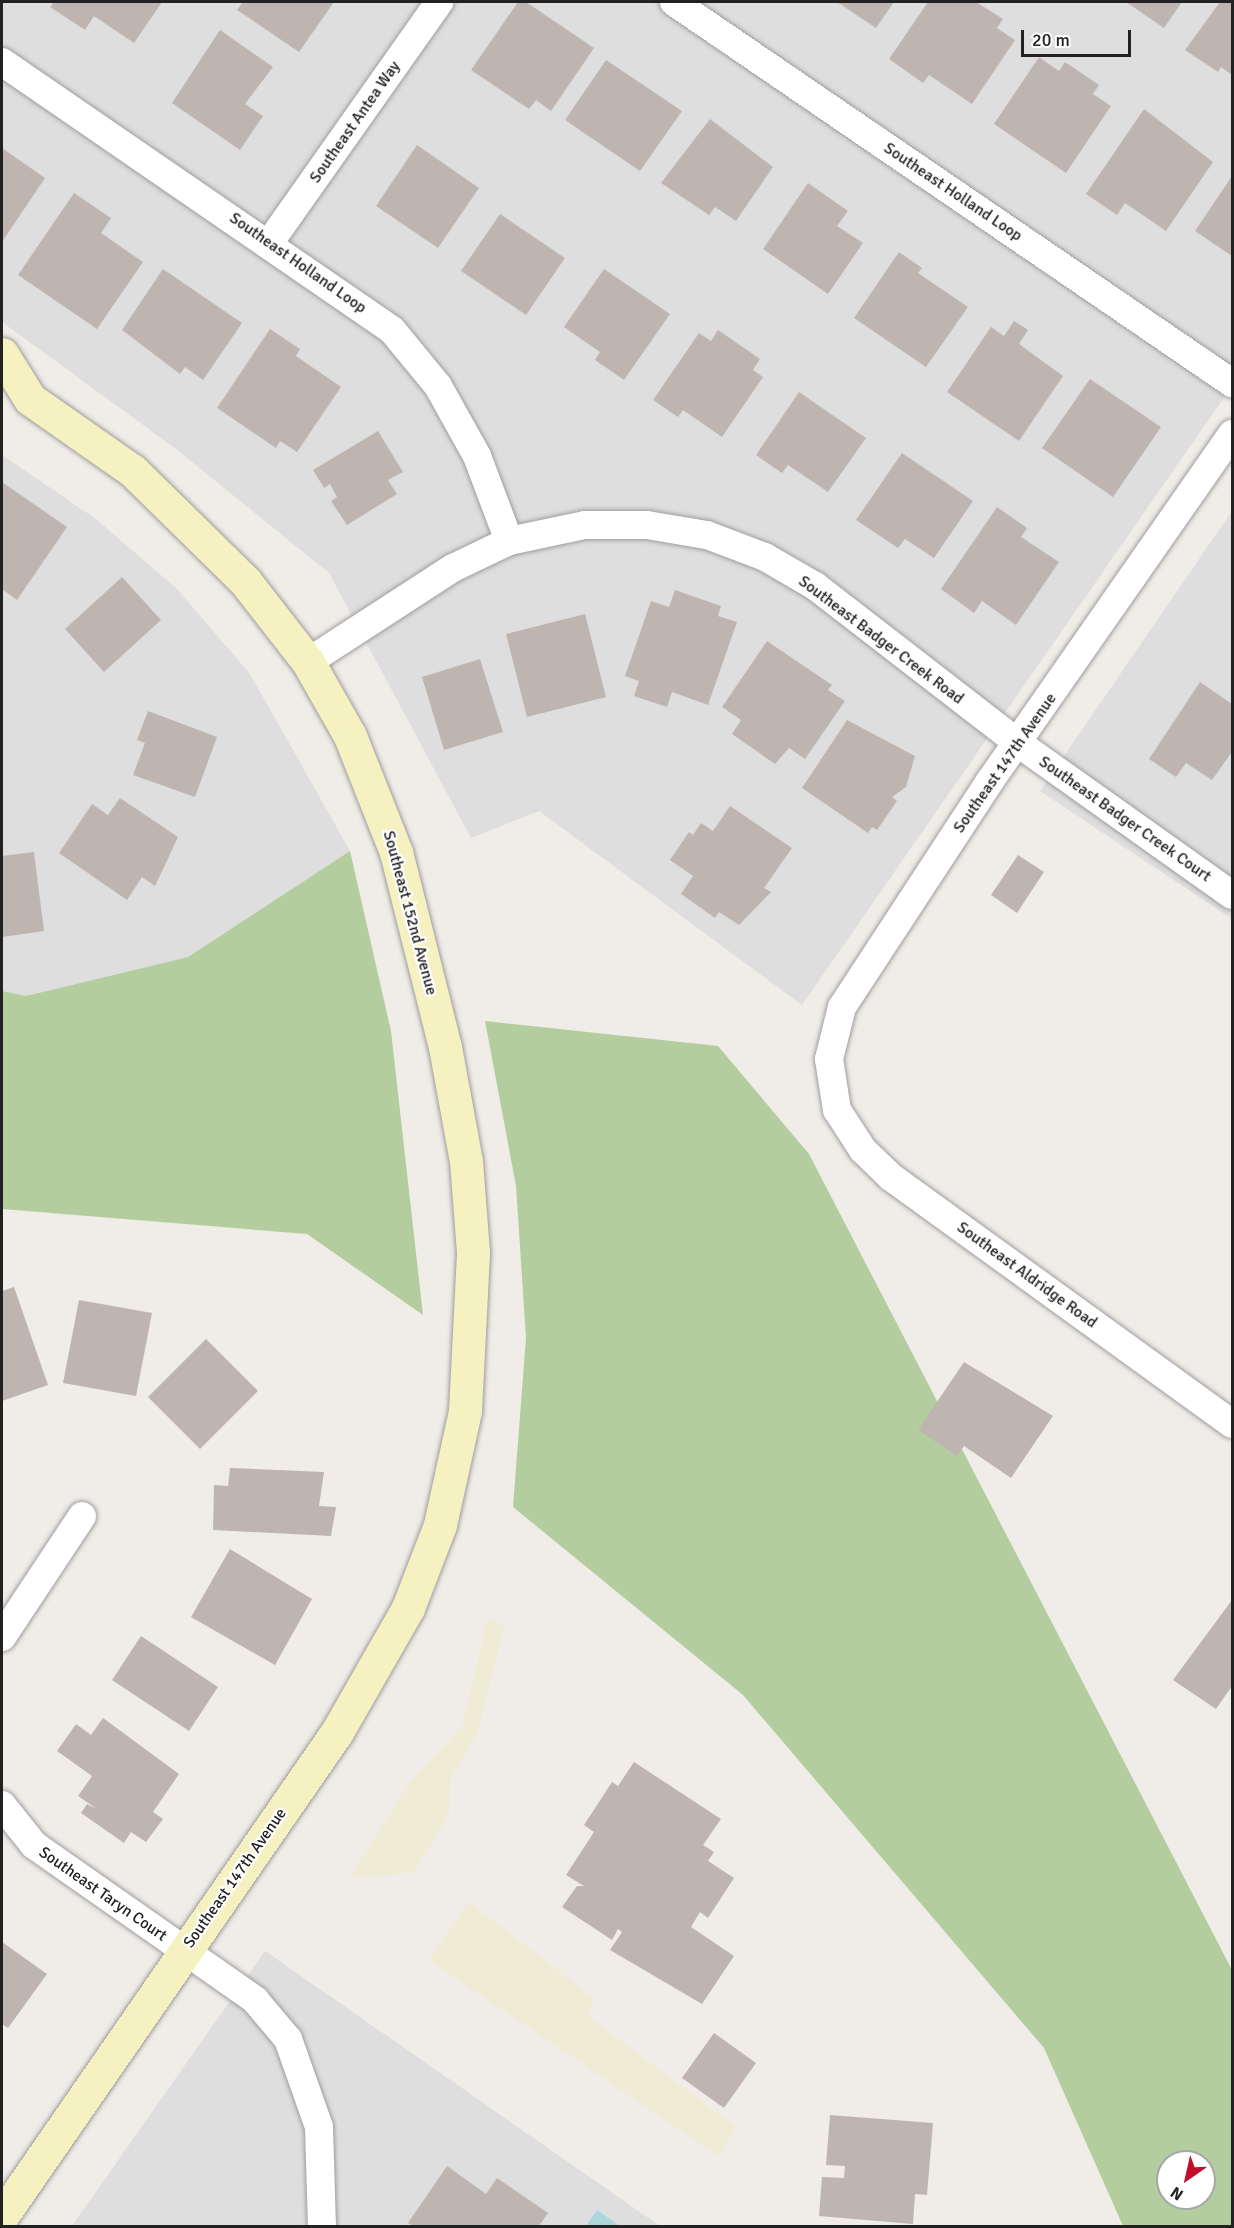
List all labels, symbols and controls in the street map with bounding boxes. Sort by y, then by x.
scale bar [1024,18,1134,56]
text: 20 m [1032,29,1070,51]
street label: Southeast Antea Way [306,57,404,187]
street label: Southeast Holland Loop [880,139,1026,245]
street label: Southeast Holland Loop [226,208,370,318]
street label: Southeast Badger Creek Road [795,572,967,708]
street label: Southeast 147th Avenue [949,689,1061,837]
street label: Southeast Badger Creek Court [1035,752,1215,886]
street label: Southeast 152nd Avenue [379,829,441,997]
street label: Southeast Aldridge Road [953,1218,1101,1332]
street label: Southeast 147th Avenue [179,1804,291,1952]
street label: Southeast Taryn Court [35,1843,171,1945]
north arrow [1156,2150,1216,2210]
text: N [1167,2182,1187,2205]

